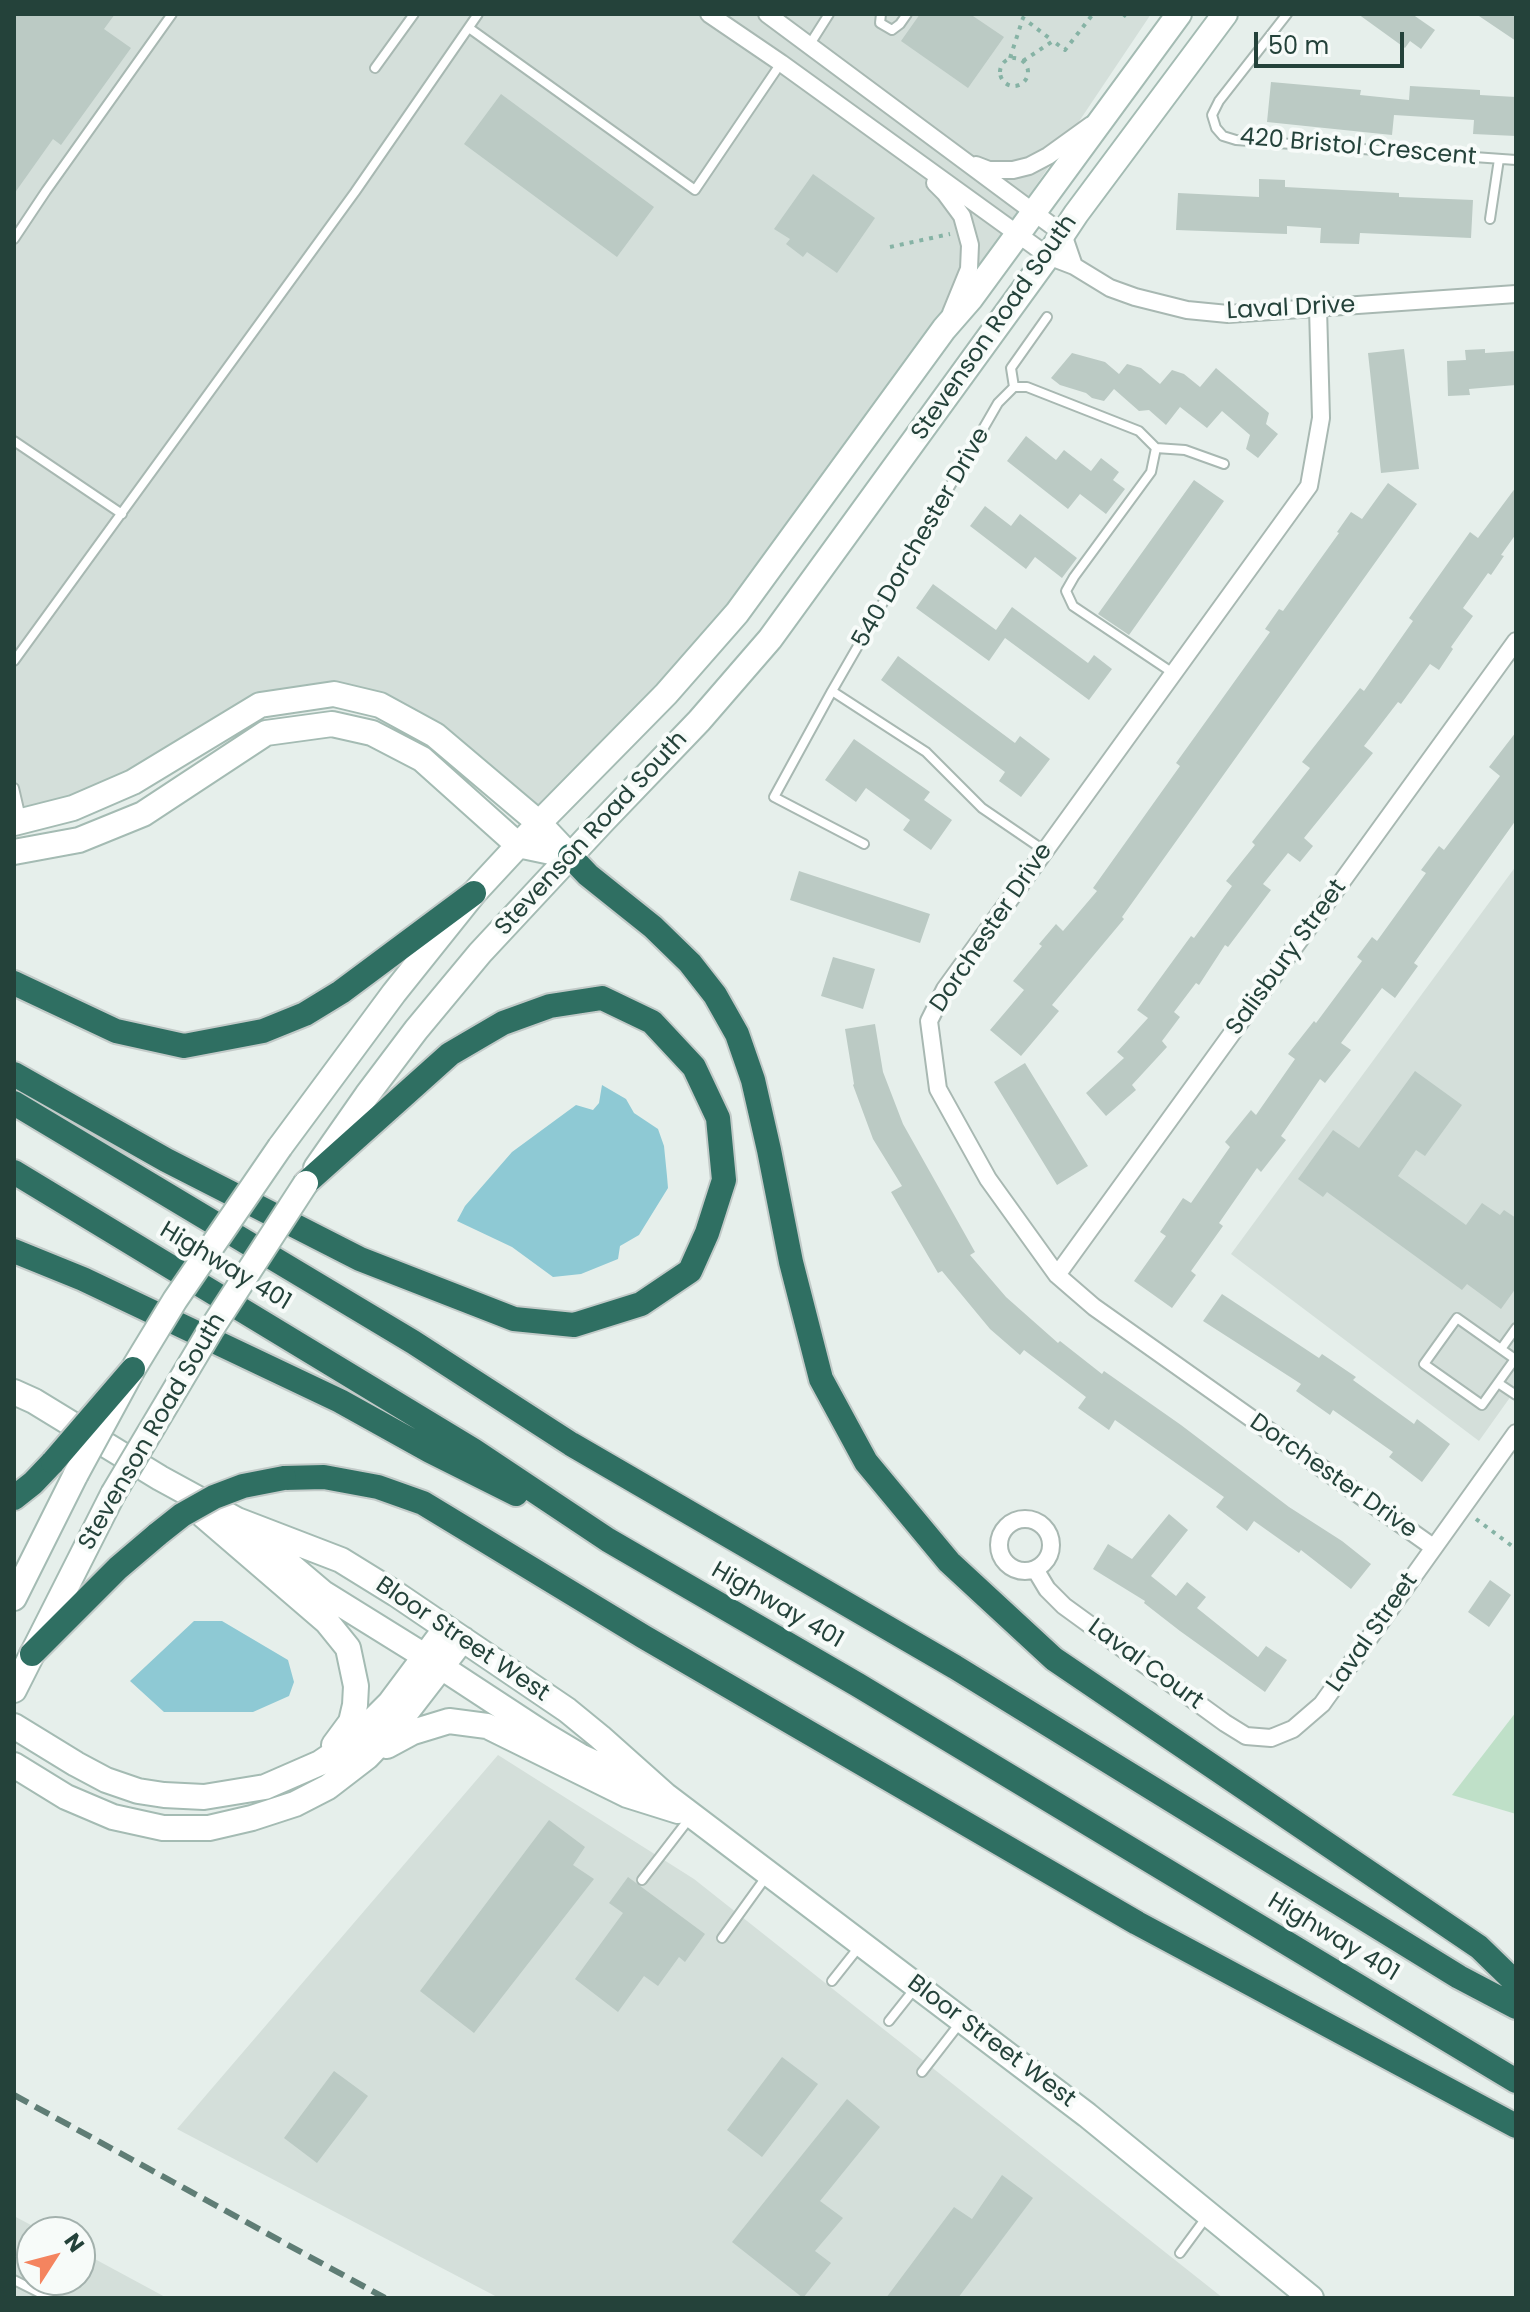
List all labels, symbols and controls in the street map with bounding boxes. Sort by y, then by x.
scale bar [1258,16,1408,66]
text: 50 m [1268,29,1329,62]
street label: 420 Bristol Crescent [1239,123,1477,173]
street label: Stevenson Road South [906,210,1084,446]
street label: Laval Drive [1226,291,1356,327]
street label: 540 Dorchester Drive [847,423,997,653]
street label: Stevenson Road South [490,726,694,942]
street label: Dorchester Drive [925,838,1059,1018]
street label: Salisbury Street [1221,875,1353,1041]
street label: Highway 401 [154,1217,296,1317]
street label: Stevenson Road South [73,1308,233,1556]
street label: Dorchester Drive [1244,1408,1422,1546]
street label: Highway 401 [706,1557,848,1655]
street label: Laval Street [1321,1568,1425,1698]
street label: Bloor Street West [370,1571,554,1709]
street label: Laval Court [1082,1614,1208,1716]
street label: Highway 401 [1262,1888,1404,1988]
street label: Bloor Street West [901,1969,1081,2115]
north arrow [16,2216,96,2296]
text: N [57,2227,92,2259]

